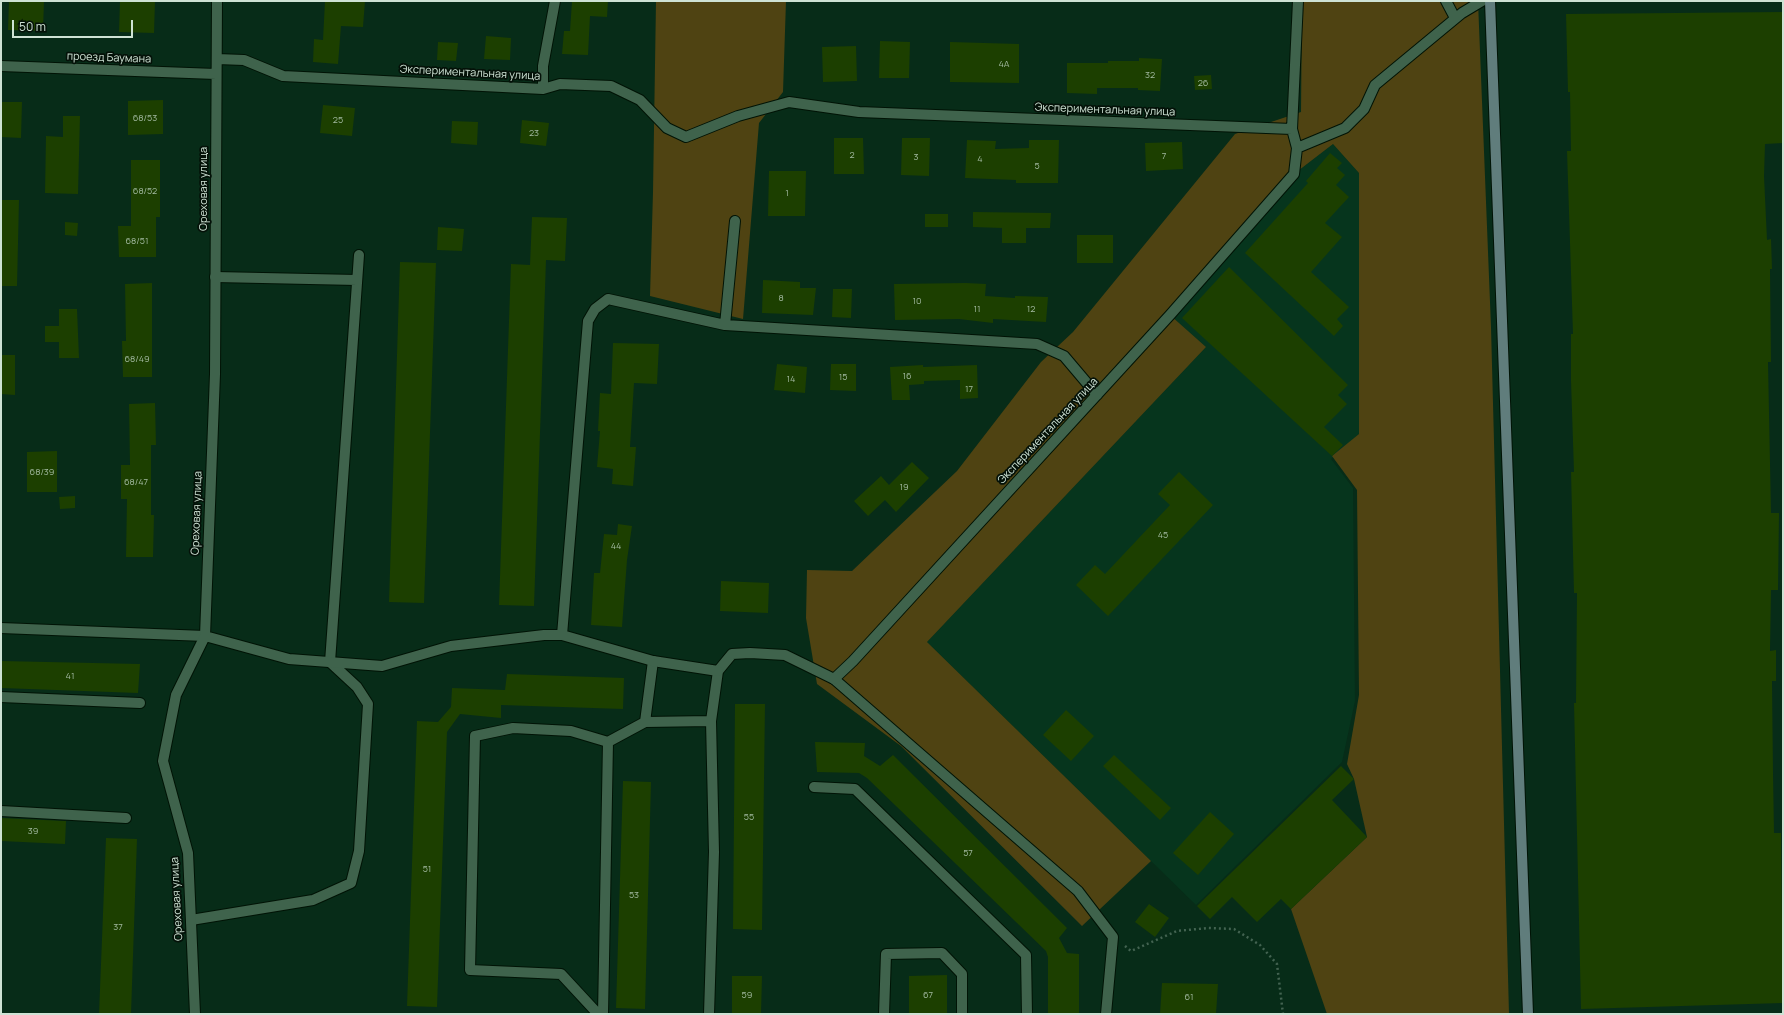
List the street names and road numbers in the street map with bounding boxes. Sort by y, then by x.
street label: проезд Баумана [67,50,151,66]
street label: Экспериментальная улица [399,63,541,83]
street label: Экспериментальная улица [1034,101,1176,119]
street label: Ореховая улица [197,147,211,231]
street label: Экспериментальная улица [995,375,1101,487]
street label: Ореховая улица [189,471,205,555]
street label: Ореховая улица [168,857,186,941]

